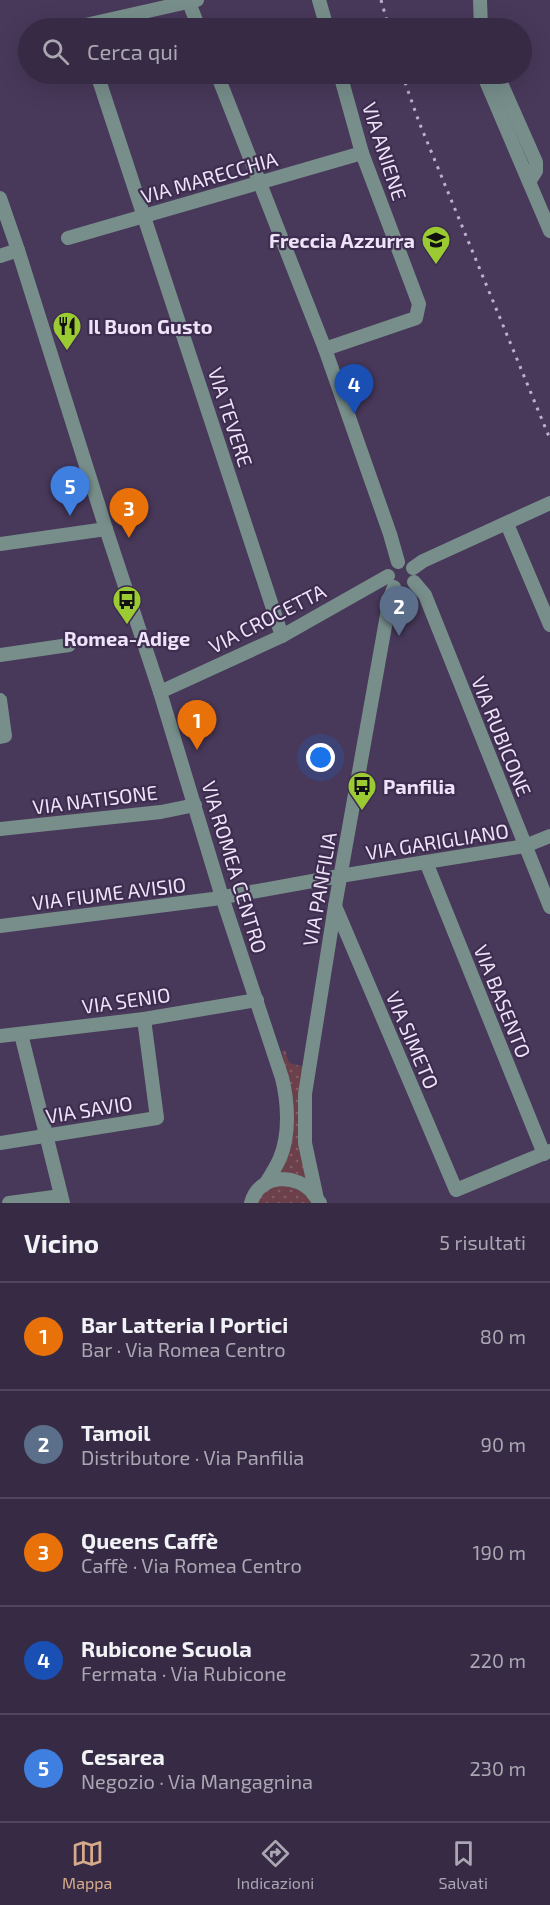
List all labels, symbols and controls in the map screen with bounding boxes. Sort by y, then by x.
search box [18,18,532,84]
icon: search [39,35,72,68]
text: Cerca qui [87,38,178,64]
street label: VIA ANIENE [358,99,412,203]
street label: VIA MARECCHIA [138,146,281,208]
school or university icon: Freccia Azzurra [420,224,452,266]
place label: Freccia Azzurra [269,228,415,252]
restaurant icon: Il Buon Gusto [51,310,83,352]
place label: Il Buon Gusto [88,314,213,338]
street label: VIA TEVERE [204,364,258,470]
pin: 4 [334,364,374,414]
pin: 5 [50,466,90,516]
pin: 3 [110,488,148,538]
street label: VIA CROCETTA [204,578,330,658]
bus stop icon: Romea-Adige [111,584,143,626]
pin: 2 [380,586,418,636]
place label: Romea-Adige [64,626,190,650]
street label: VIA RUBICONE [467,673,537,799]
pin: 1 [178,700,216,750]
your location [306,743,335,772]
bus stop icon: Panfilia [346,770,378,812]
place label: Panfilia [383,774,456,798]
street label: VIA ROMEA CENTRO [197,778,273,956]
street label: VIA NATISONE [31,779,159,819]
street label: VIA GARIGLIANO [364,818,510,864]
street label: VIA PANFILIA [297,830,341,948]
street label: VIA FIUME AVISIO [31,872,187,914]
street label: VIA BASENTO [469,941,537,1061]
street label: VIA SENIO [80,982,172,1018]
street label: VIA SIMETO [382,988,444,1092]
street label: VIA SAVIO [44,1090,134,1128]
text: Vicino [24,1227,99,1258]
text: 5 risultati [439,1230,526,1254]
text: Bar Latteria I Portici [81,1311,288,1337]
text: 1 [39,1324,48,1348]
text: 80 m [480,1324,526,1348]
text: Bar · Via Romea Centro [81,1337,286,1361]
text: Tamoil [81,1419,151,1445]
text: 2 [38,1432,49,1456]
text: 90 m [481,1432,526,1456]
text: Distributore · Via Panfilia [81,1445,304,1469]
text: Queens Caffè [81,1527,218,1553]
text: 3 [38,1540,49,1564]
text: 190 m [473,1540,526,1564]
text: Caffè · Via Romea Centro [81,1553,302,1577]
text: Rubicone Scuola [81,1635,252,1661]
text: 4 [37,1648,50,1672]
text: 220 m [469,1648,526,1672]
text: Fermata · Via Rubicone [81,1661,287,1685]
text: Cesarea [81,1743,165,1769]
text: 5 [38,1756,49,1780]
text: 230 m [470,1756,526,1780]
text: Negozio · Via Mangagnina [81,1769,313,1793]
tab: Mappa [62,1837,112,1892]
tab: Indicazioni [237,1837,314,1892]
tab: Salvati [438,1837,488,1892]

